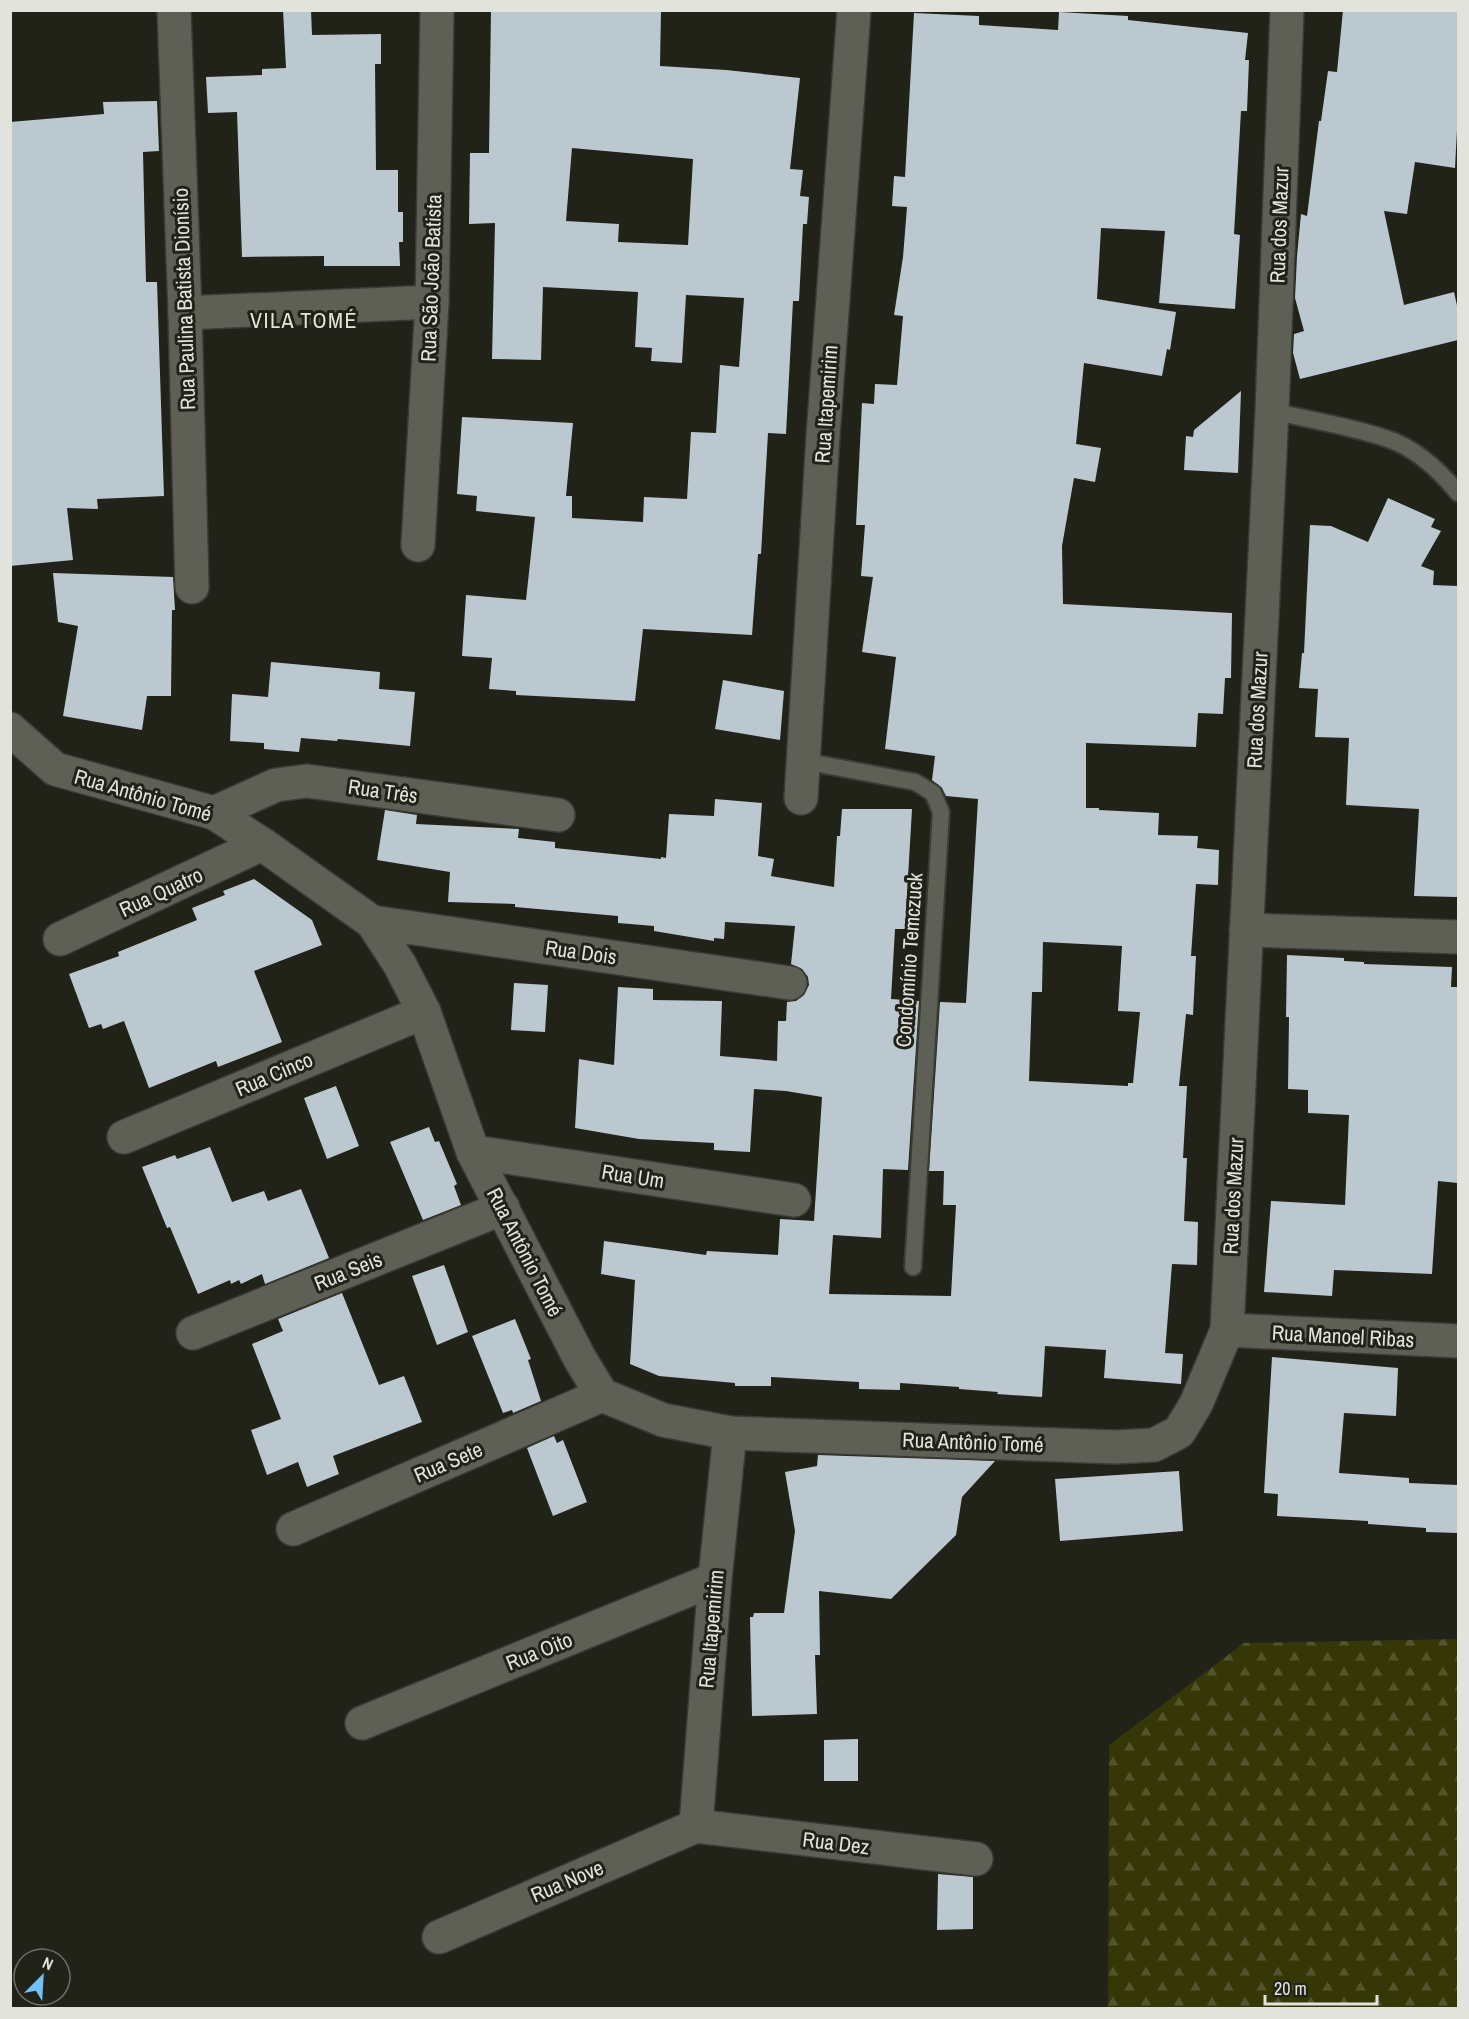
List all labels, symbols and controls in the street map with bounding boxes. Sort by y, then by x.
street label: Rua dos Mazur [1262,166,1296,284]
street label: Rua Paulina Batista Dionísio [166,188,202,410]
street label: Rua São João Batista [414,193,448,362]
district label: VILA TOMÉ [250,305,358,335]
street label: Rua Itapemirim [807,344,845,464]
street label: Rua dos Mazur [1239,651,1275,769]
street label: Rua Antônio Tomé [71,762,215,828]
street label: Rua Três [346,772,420,810]
street label: Rua Quatro [115,860,207,924]
street label: Condomínio Temczuck [888,871,930,1048]
street label: Rua Dois [543,933,619,971]
street label: Rua Cinco [231,1045,317,1103]
street label: Rua dos Mazur [1215,1137,1251,1255]
street label: Rua Um [600,1157,666,1195]
street label: Rua Antônio Tomé [480,1182,570,1322]
street label: Rua Seis [310,1244,386,1298]
street label: Rua Manoel Ribas [1271,1318,1415,1354]
street label: Rua Antônio Tomé [902,1425,1044,1459]
street label: Rua Sete [409,1435,487,1489]
street label: Rua Itapemirim [691,1569,731,1689]
street label: Rua Oito [502,1625,576,1677]
street label: Rua Dez [801,1825,871,1862]
street label: Rua Nove [526,1853,608,1909]
north arrow [12,1947,72,2007]
text: N [39,1951,57,1975]
scale bar [1265,1968,1378,2006]
text: 20 m [1274,1976,1307,2001]

